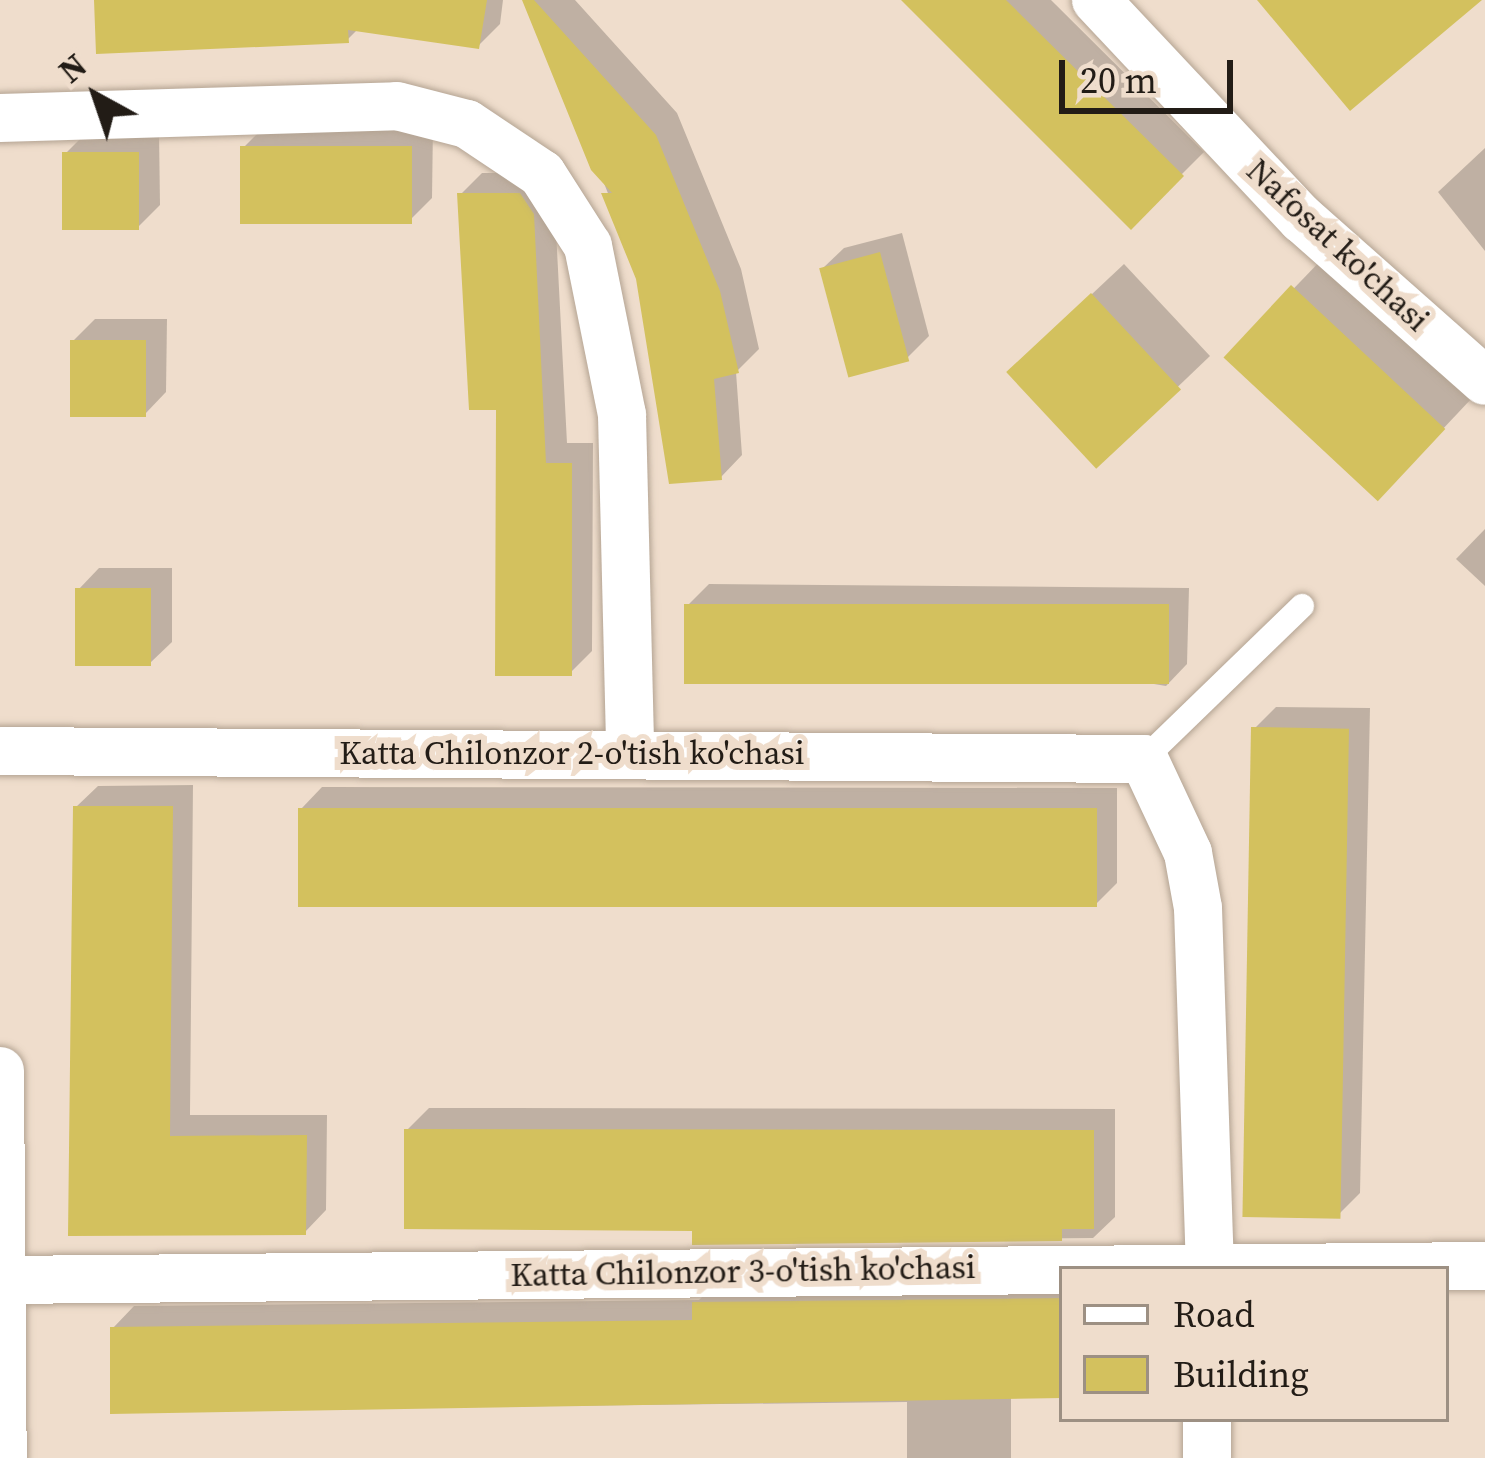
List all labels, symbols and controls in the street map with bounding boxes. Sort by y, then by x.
north arrow [36,36,156,156]
scale bar [1065,36,1239,110]
text: N [49,43,96,93]
text: 20 m [1080,56,1157,105]
street label: Nafosat ko'chasi [1239,150,1437,340]
street label: Katta Chilonzor 2-o'tish ko'chasi [339,733,805,773]
street label: Katta Chilonzor 3-o'tish ko'chasi [510,1247,976,1295]
legend [1059,1266,1449,1422]
text: Road [1173,1290,1255,1339]
text: Building [1173,1350,1309,1399]

